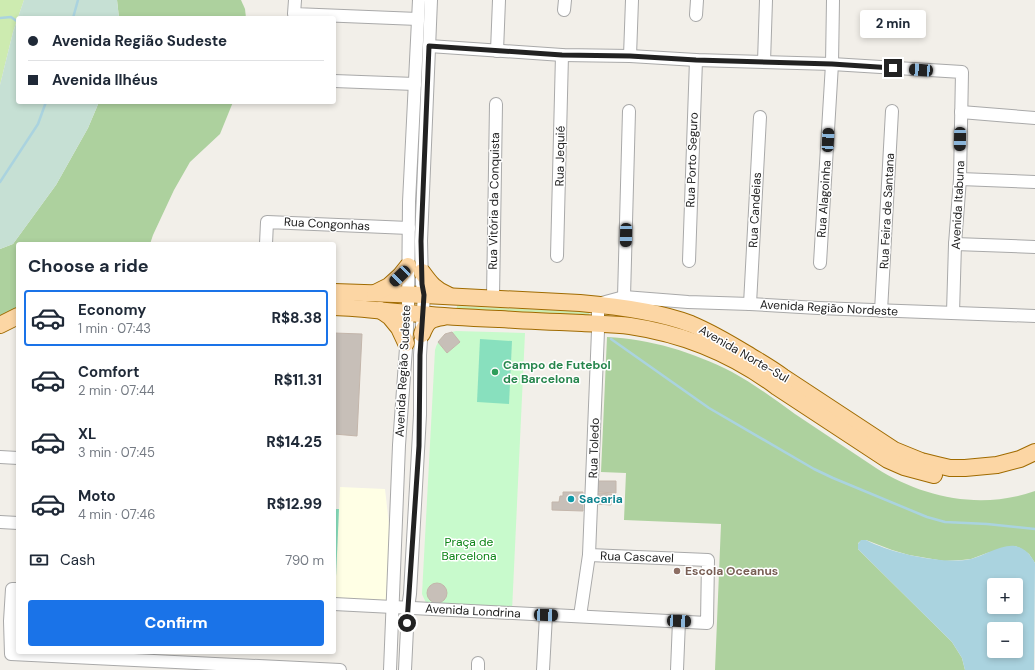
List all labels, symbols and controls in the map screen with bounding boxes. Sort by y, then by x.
callout: 2 min [860,10,926,38]
text: 2 min [876,15,910,32]
text: Avenida Região Sudeste [52,31,227,51]
route end [884,59,902,77]
car [909,63,933,77]
text: Avenida Ilhéus [52,70,158,90]
street label: Rua Porto Seguro [682,112,702,208]
street label: Rua Jequié [551,125,569,186]
car [954,127,966,151]
car [821,128,835,152]
street label: Rua Vitória da Conquista [485,132,503,270]
street label: Rua Feira de Santana [876,153,898,269]
street label: Rua Alagoinha [813,160,835,238]
street label: Avenida Itabuna [948,160,968,250]
street label: Rua Candeias [745,172,765,248]
street label: Rua Congonhas [284,214,370,234]
car [620,223,632,247]
text: Choose a ride [28,254,149,278]
car [387,263,413,289]
street label: Avenida Região Nordeste [760,296,899,320]
icon: car [30,300,66,336]
text: Economy [78,300,146,320]
street label: Avenida Região Sudeste [392,304,414,438]
text: R$8.38 [271,308,322,328]
text: 1 min · 07:43 [78,320,151,337]
street label: Avenida Norte-Sul [696,322,792,386]
place label: Campo de Futebol de Barcelona [503,357,611,387]
icon: car [30,362,66,398]
text: Comfort [78,362,139,382]
marker: Campo de Futebol de Barcelona [490,367,500,377]
text: R$11.31 [274,370,322,390]
text: 2 min · 07:44 [78,382,155,399]
street label: Rua Toledo [585,417,603,479]
icon: car [30,424,66,460]
text: XL [78,424,96,444]
text: R$14.25 [266,432,322,452]
text: 3 min · 07:45 [78,444,155,461]
icon: car [30,486,66,522]
text: Moto [78,486,116,506]
place label: Sacaria [579,491,623,507]
text: R$12.99 [267,494,322,514]
marker: Sacaria [566,494,576,504]
text: 4 min · 07:46 [78,506,155,523]
park label: Praça de Barcelona [442,534,496,564]
street label: Rua Cascavel [600,548,674,566]
icon: cash [28,549,50,571]
text: Cash [60,550,95,570]
text: 790 m [285,552,324,569]
place label: Escola Oceanus [685,563,778,579]
marker: Escola Oceanus [672,566,682,576]
map controls [987,578,1023,658]
button: + [987,578,1023,614]
button: Confirm [28,600,324,646]
street label: Avenida Londrina [425,601,521,621]
car [534,609,558,621]
route start [398,614,416,632]
car [667,614,691,628]
button: − [987,622,1023,658]

